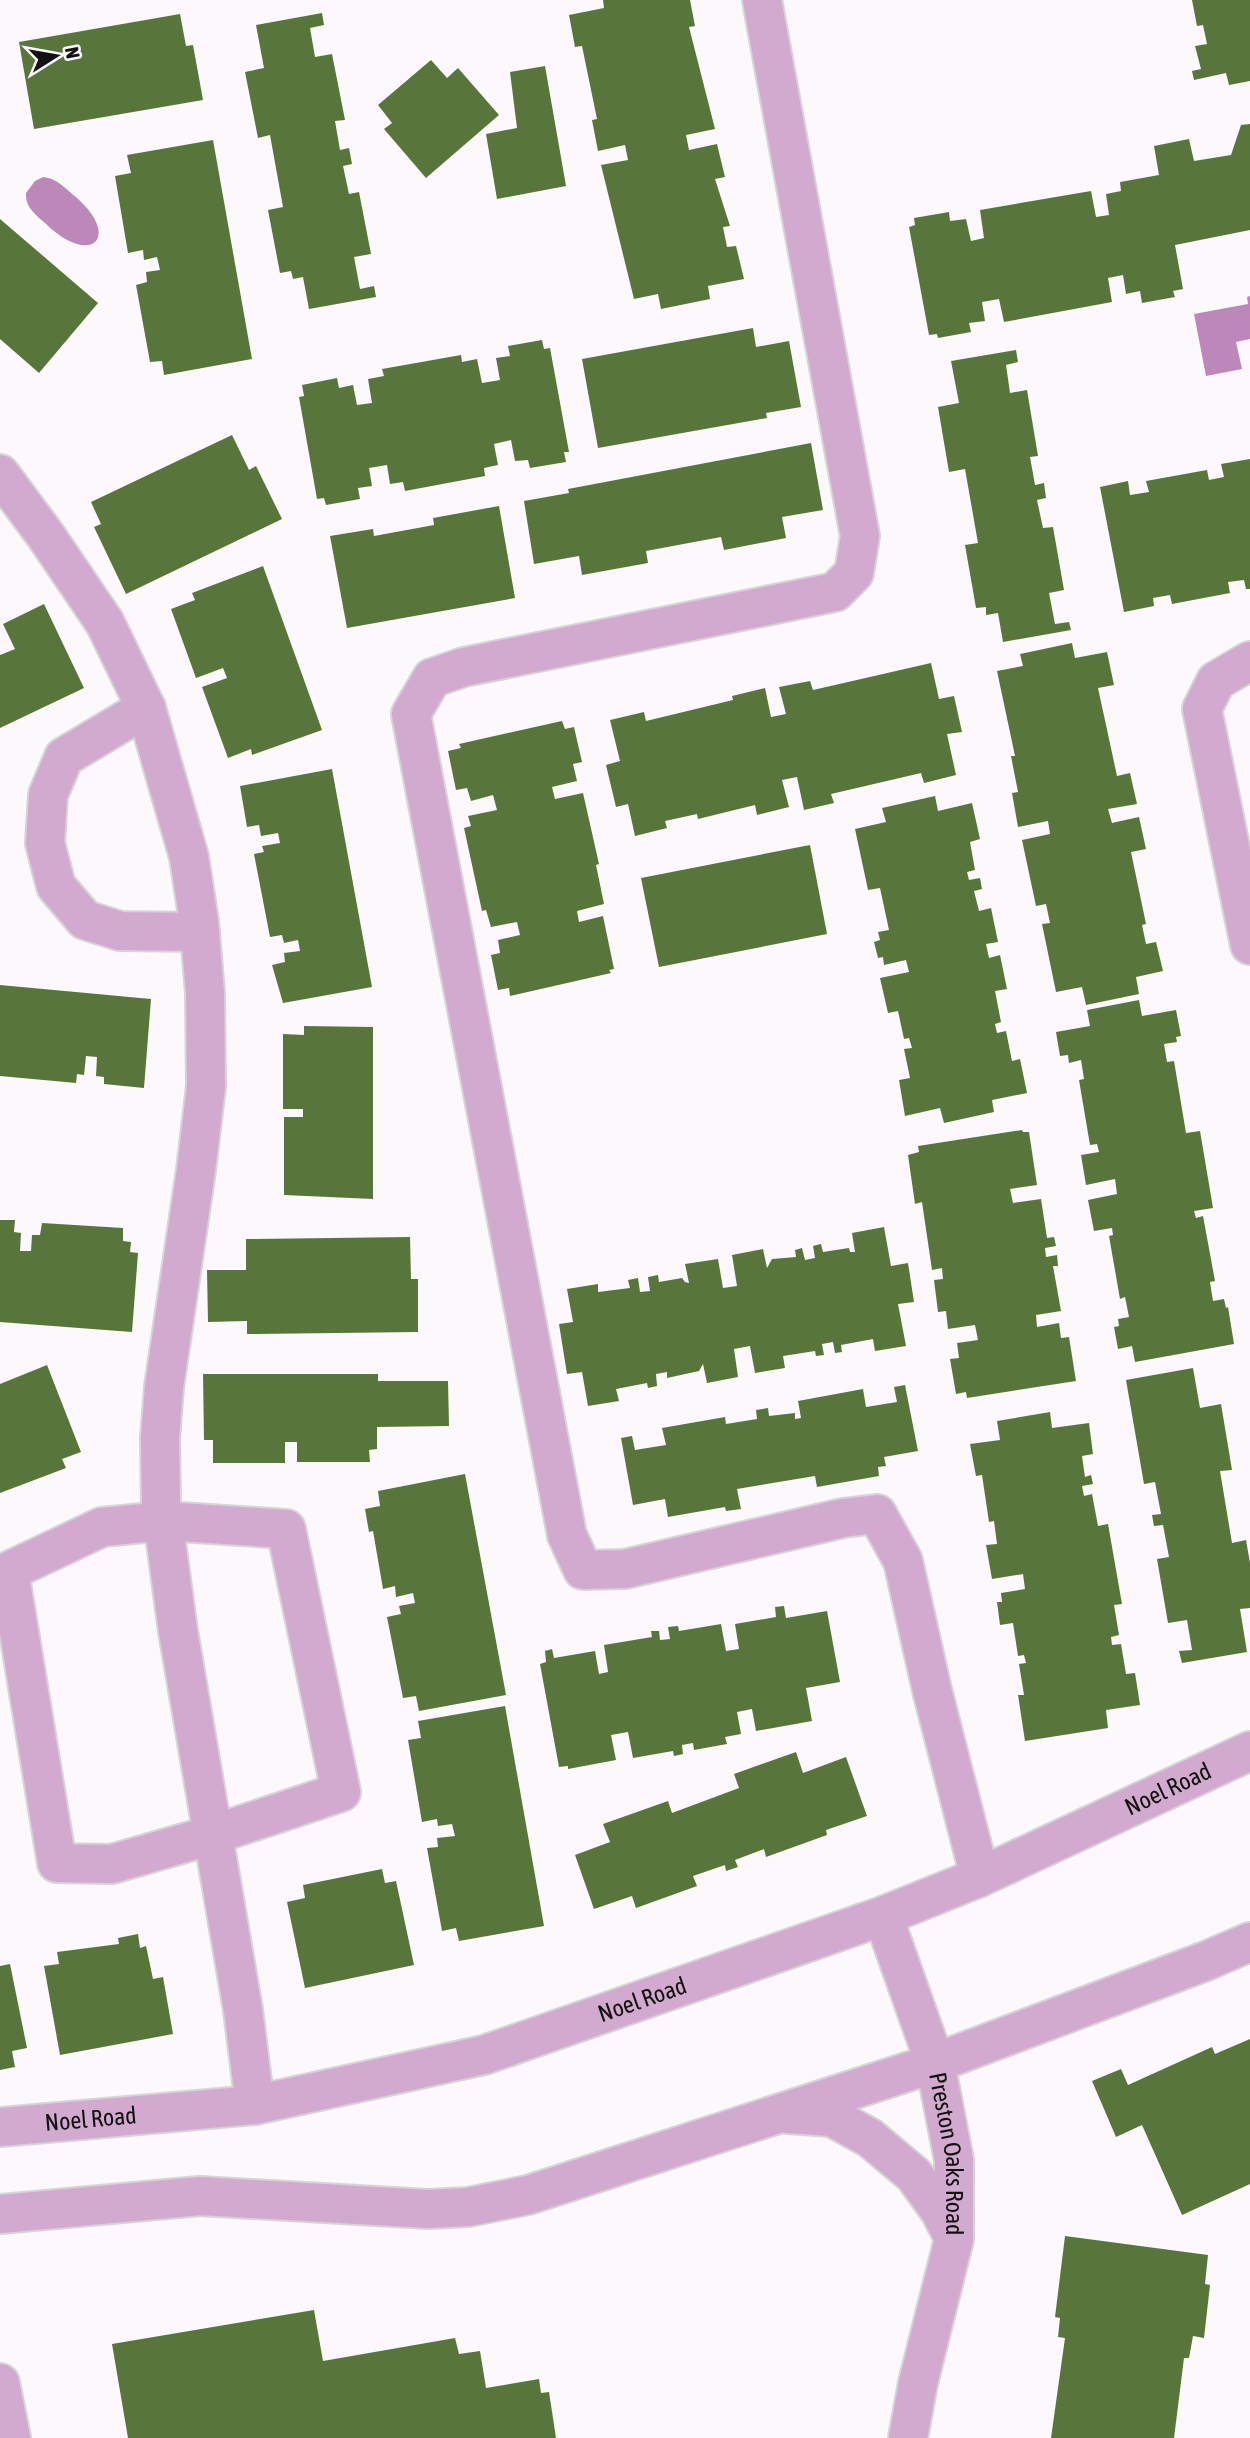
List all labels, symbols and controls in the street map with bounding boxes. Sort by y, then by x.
north arrow [21,21,91,91]
text: N [61,45,85,60]
street label: Noel Road [1121,1757,1215,1820]
street label: Noel Road [594,1972,690,2027]
street label: Preston Oaks Road [924,2070,968,2236]
street label: Noel Road [44,2101,138,2136]

